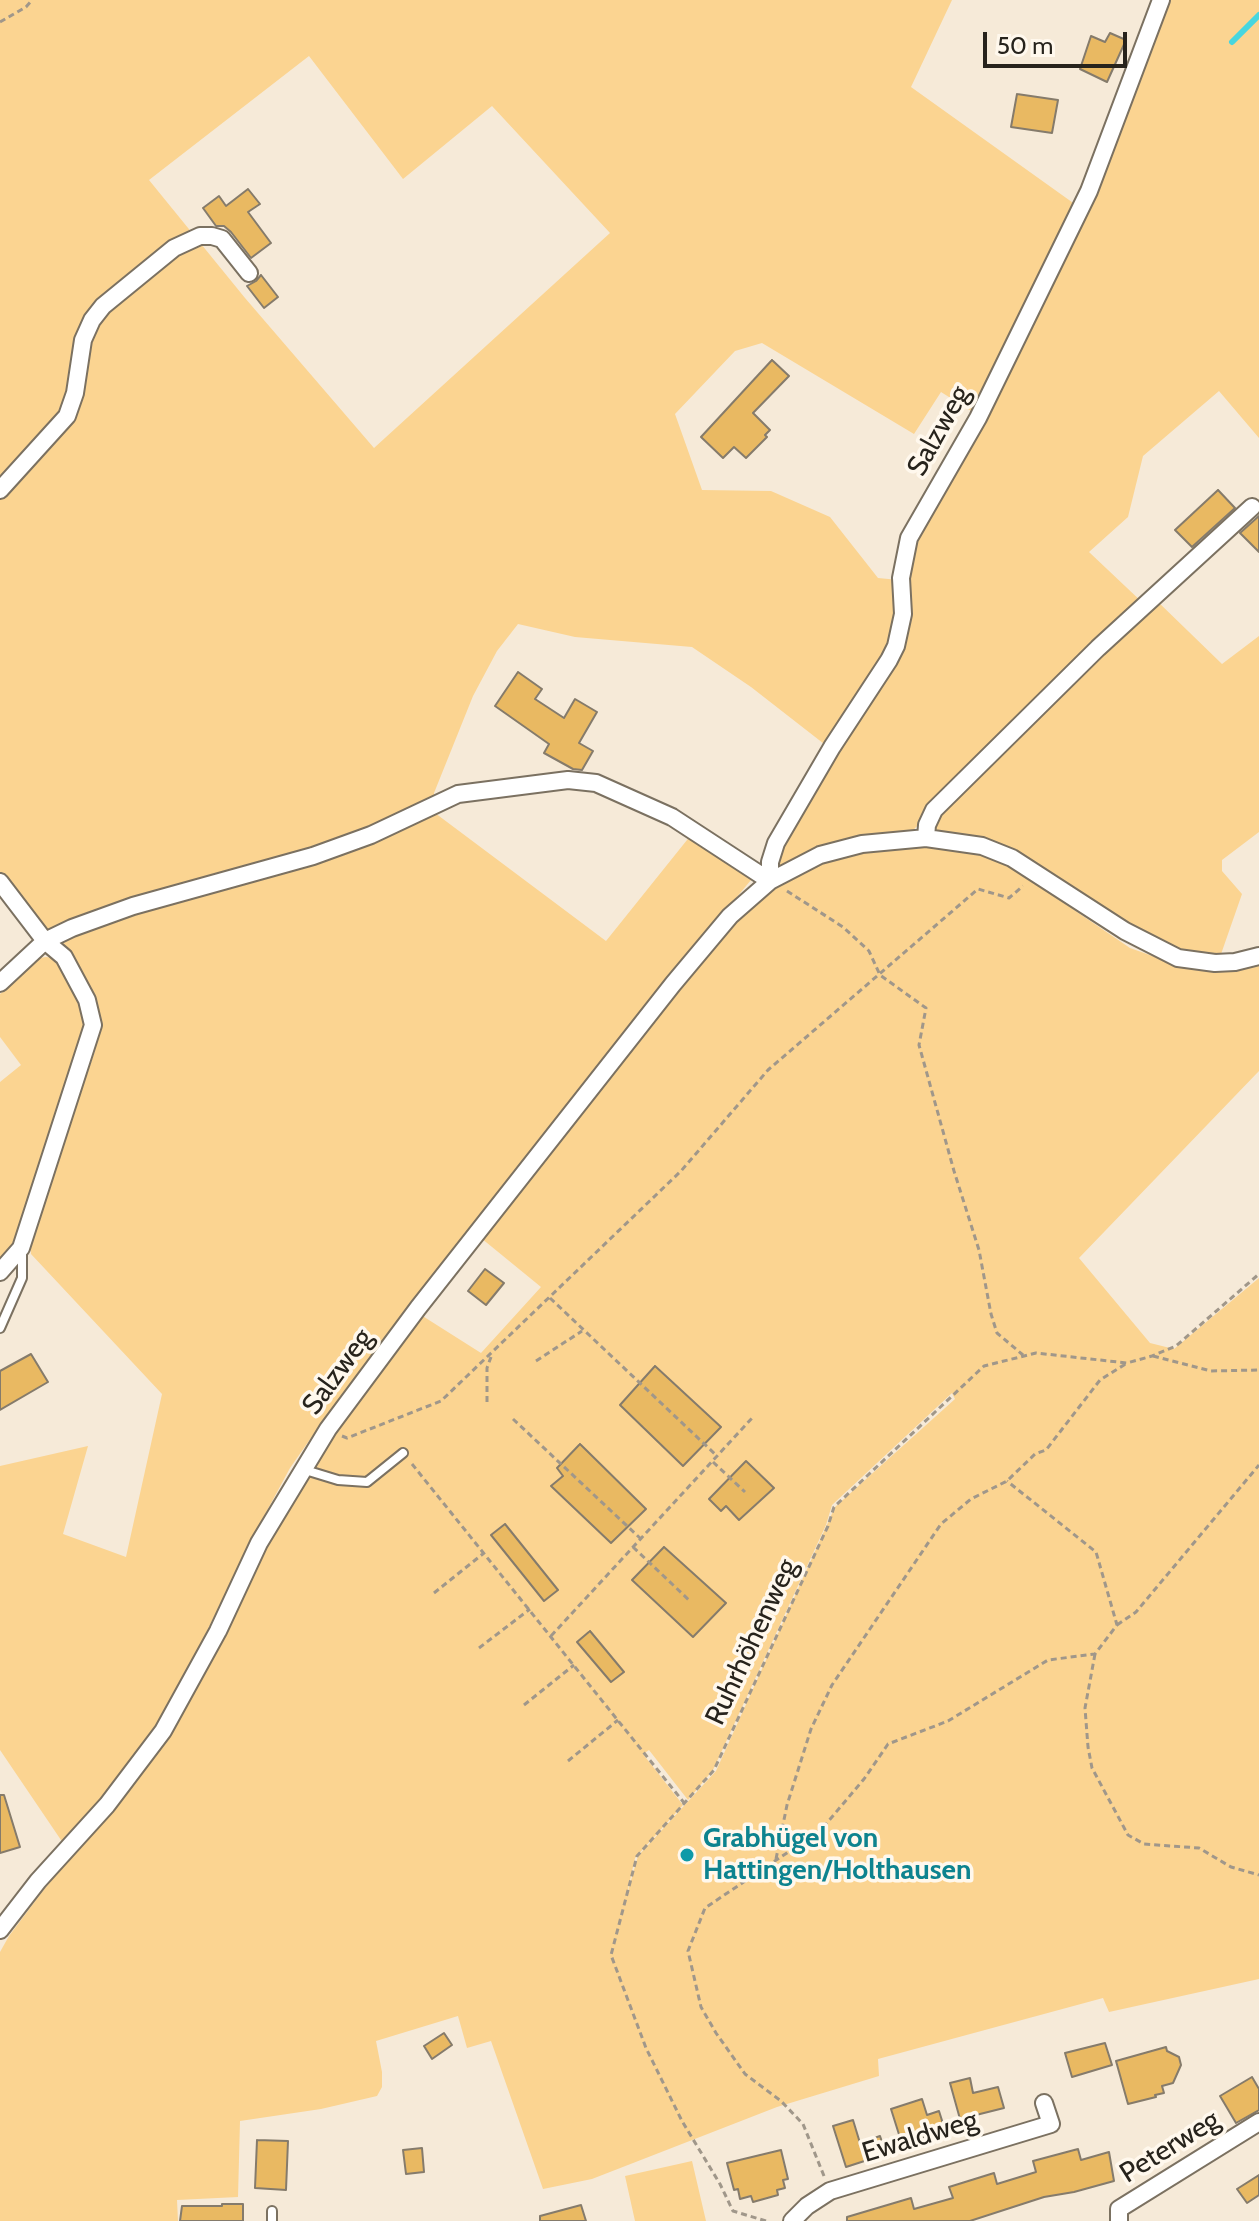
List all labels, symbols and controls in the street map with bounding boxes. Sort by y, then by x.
scale bar [987,16,1131,66]
text: 50 m [997,31,1053,60]
street label: Salzweg [901,380,977,482]
street label: Salzweg [296,1322,380,1422]
street label: Ruhrhöhenweg [699,1554,805,1730]
place label: Grabhügel von Hattingen/Holthausen [703,1822,971,1888]
marker: Grabhügel von Hattingen/Holthausen [678,1846,696,1864]
street label: Peterweg [1114,2103,1226,2191]
street label: Ewaldweg [858,2104,982,2170]

